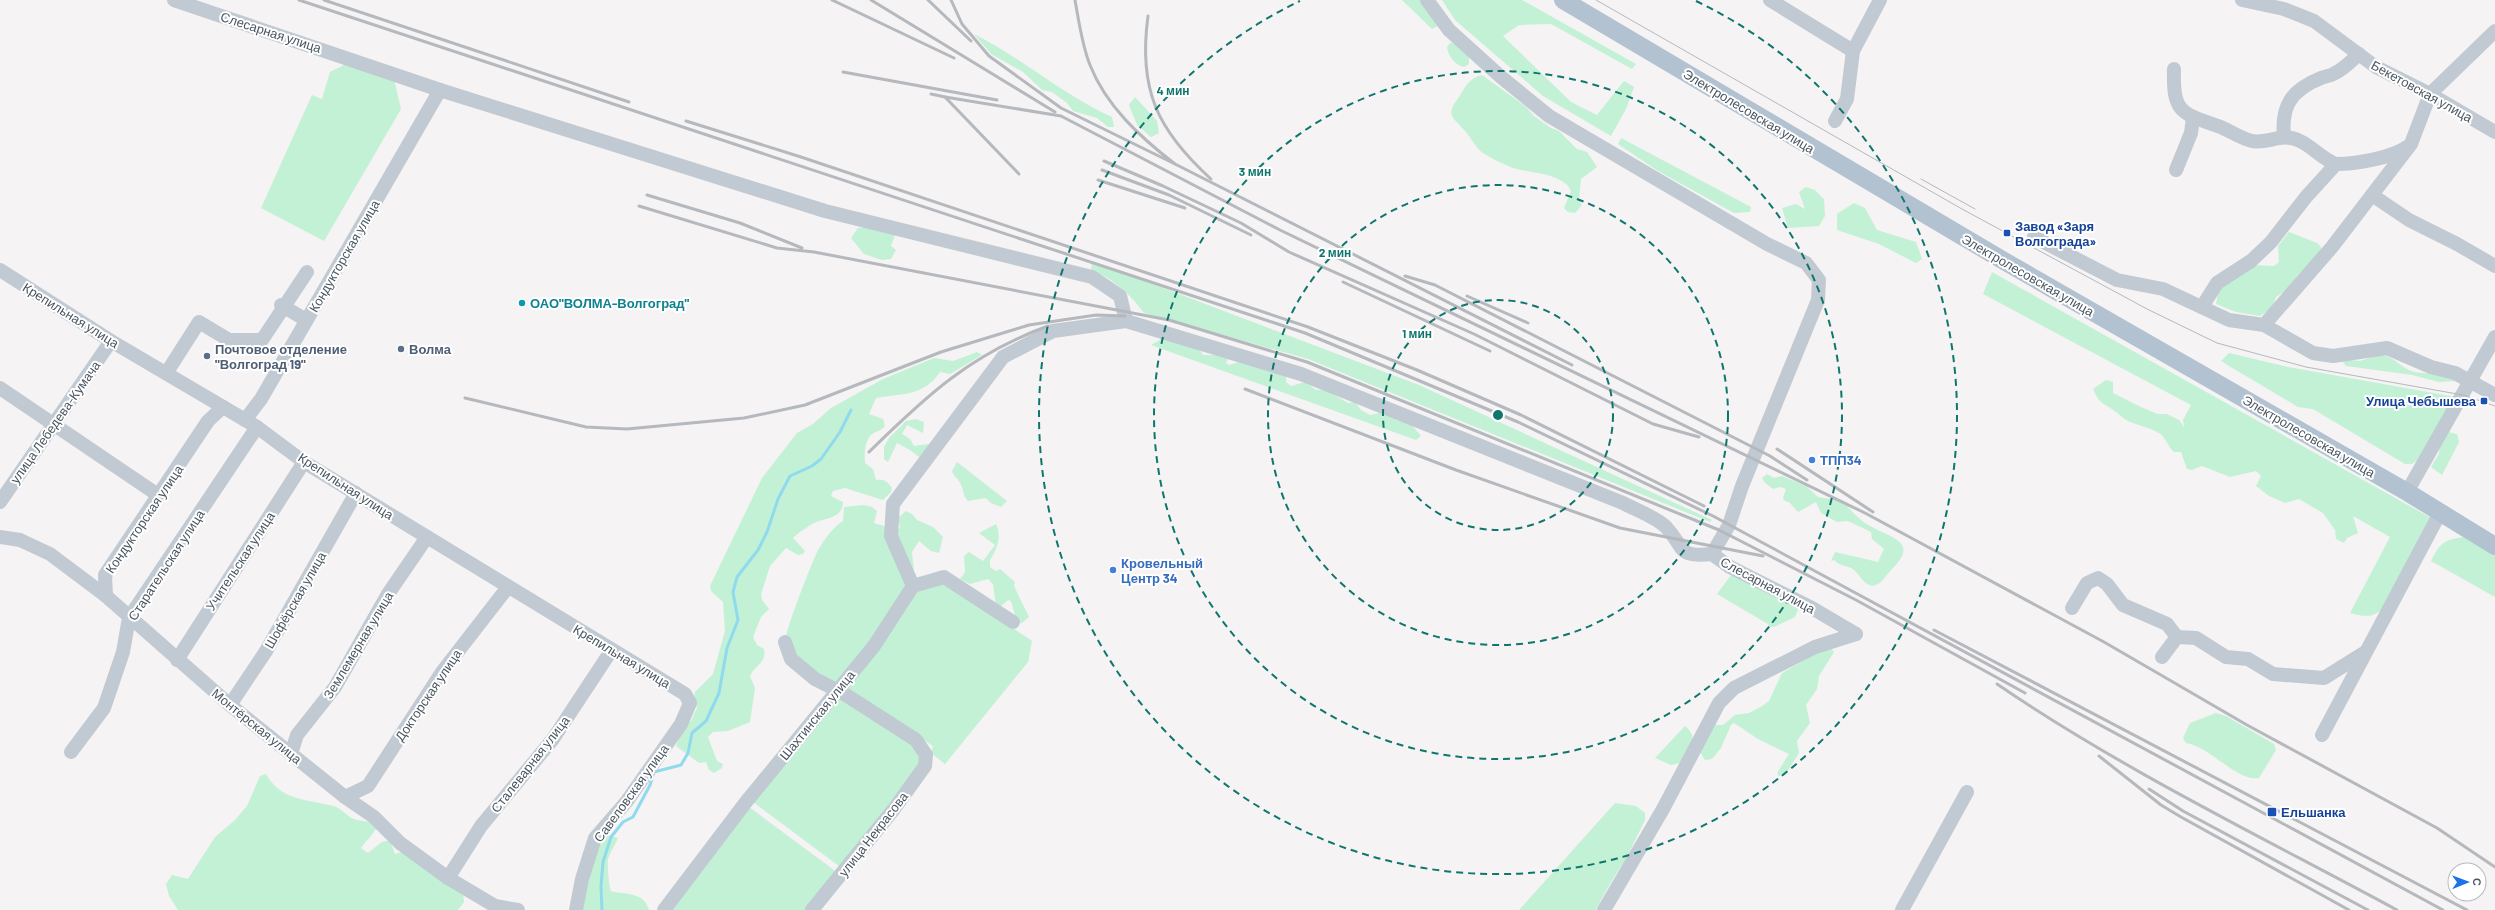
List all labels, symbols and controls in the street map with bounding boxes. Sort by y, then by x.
street label: Слесарная улица [219,8,324,56]
street label: Бекетовская улица [2369,57,2476,126]
street label: Электролесовская улица [1680,65,1818,157]
text: 4 мин [1156,83,1190,97]
text: 3 мин [1239,164,1271,178]
street label: Кондукторская улица [305,196,383,315]
place label: Завод «Заря Волгограда» [2015,218,2096,249]
marker: Завод «Заря Волгограда» [2002,228,2012,238]
street label: Электролесовская улица [1959,231,2098,320]
text: 2 мин [1319,245,1351,259]
street label: Крепильная улица [20,279,123,351]
place label: ОАО"ВОЛМА-Волгоград" [530,295,690,311]
marker: ОАО"ВОЛМА-Волгоград" [517,298,527,308]
text: 1 мин [1402,326,1432,340]
place label: Почтовое отделение "Волгоград 19" [215,341,347,372]
place label: Волма [409,341,452,357]
marker: Волма [396,344,406,354]
marker: Почтовое отделение "Волгоград 19" [202,351,212,361]
street label: улица Лебедева-Кумача [7,357,104,486]
street label: Электролесовская улица [2240,392,2379,481]
place label: Улица Чебышева [2366,393,2477,409]
marker: Улица Чебышева [2479,396,2489,406]
centre of rings [1491,408,1505,422]
street label: Крепильная улица [295,449,397,523]
place label: ТПП34 [1820,452,1862,468]
marker: ТПП34 [1807,455,1817,465]
street label: Кондукторская улица [102,461,187,576]
street label: Старательская улица [124,506,208,623]
street label: Учительская улица [202,508,278,613]
street label: Шофёрская улица [261,548,330,651]
street label: Слесарная улица [1718,553,1819,617]
place label: Кровельный Центр 34 [1121,555,1203,586]
marker: Кровельный Центр 34 [1108,565,1118,575]
street label: Землемерная улица [320,588,397,701]
street label: Крепильная улица [571,621,674,692]
street label: Докторская улица [391,645,465,744]
street label: Шахтинская улица [776,666,859,763]
street label: Монтёрская улица [209,685,306,768]
street label: Сталеварная улица [487,712,573,816]
street label: Савеловская улица [590,740,672,845]
street label: улица Некрасова [835,788,911,880]
place label: Ельшанка [2281,804,2346,820]
marker: Ельшанка [2266,806,2278,818]
north arrow [2447,862,2487,902]
text: С [2471,878,2484,886]

